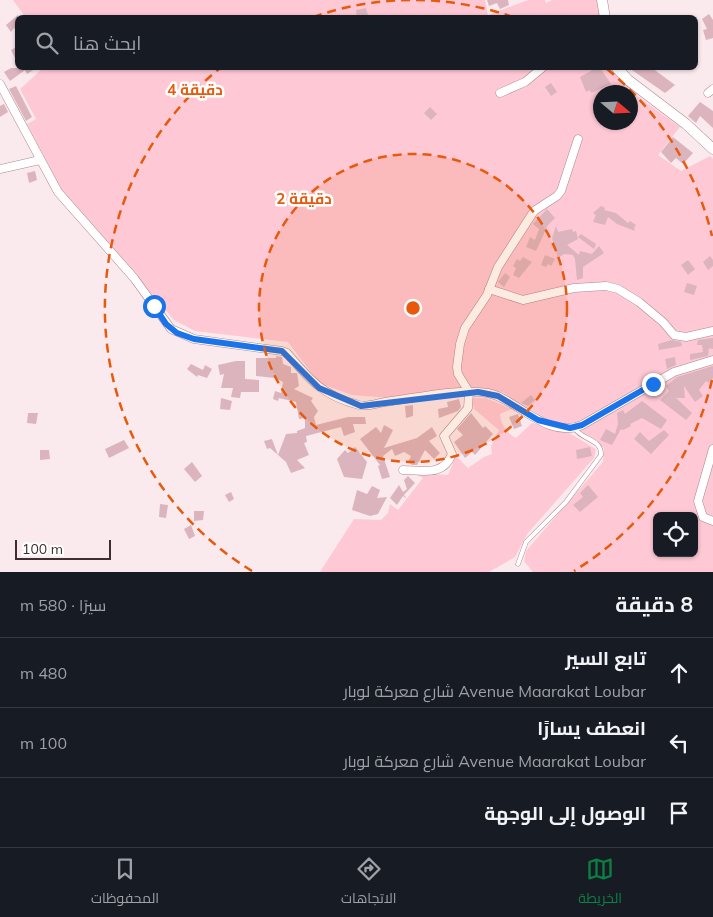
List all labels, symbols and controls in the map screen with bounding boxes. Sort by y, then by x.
search box [15,15,698,70]
icon: search [33,29,61,57]
text: ابحث هنا [73,31,141,55]
text: 4 دقيقة [167,80,223,99]
north arrow [593,85,638,130]
text: 2 دقيقة [276,189,332,208]
route start [143,295,166,318]
centre of rings [404,299,422,317]
route end [642,373,665,396]
map controls [653,512,698,557]
button: locate [653,512,698,557]
scale bar [15,537,111,560]
text: 100 m [22,540,63,558]
text: 8 دقيقة [615,591,693,617]
text: سيرًا · 580 m [20,595,106,615]
text: تابع السير [565,646,646,670]
icon: ahead [665,659,693,687]
text: 480 m [20,663,67,683]
text: Avenue Maarakat Loubar شارع معركة لوبار [343,681,646,701]
text: انعطف يسارًا [537,716,646,740]
icon: left [665,729,693,757]
text: 100 m [20,733,67,753]
text: Avenue Maarakat Loubar شارع معركة لوبار [343,751,646,771]
icon: arrive [665,799,693,827]
text: الوصول إلى الوجهة [484,801,646,825]
tab: المحفوظات [91,855,159,911]
tab: الاتجاهات [341,855,396,911]
tab: الخريطة [578,855,622,911]

